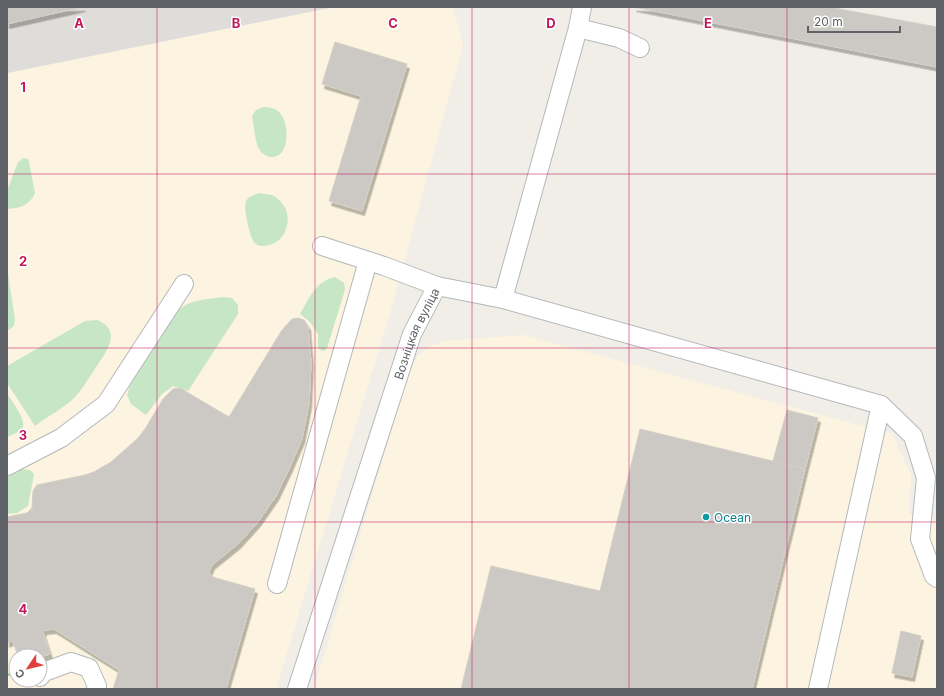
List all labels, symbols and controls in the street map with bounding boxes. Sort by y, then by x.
scale bar [808,8,900,34]
text: 20 m [814,14,843,29]
text: A [74,15,84,31]
text: B [232,15,241,31]
text: C [388,15,398,31]
text: D [546,15,556,31]
text: E [704,15,712,31]
text: 1 [20,79,26,95]
text: 2 [19,253,27,269]
street label: Возніцкая вуліца [390,285,442,381]
text: 3 [19,427,27,443]
place label: Ocean [714,510,751,525]
marker: Ocean [701,512,711,522]
text: 4 [19,601,28,617]
north arrow [8,648,48,688]
text: С [12,666,28,681]

